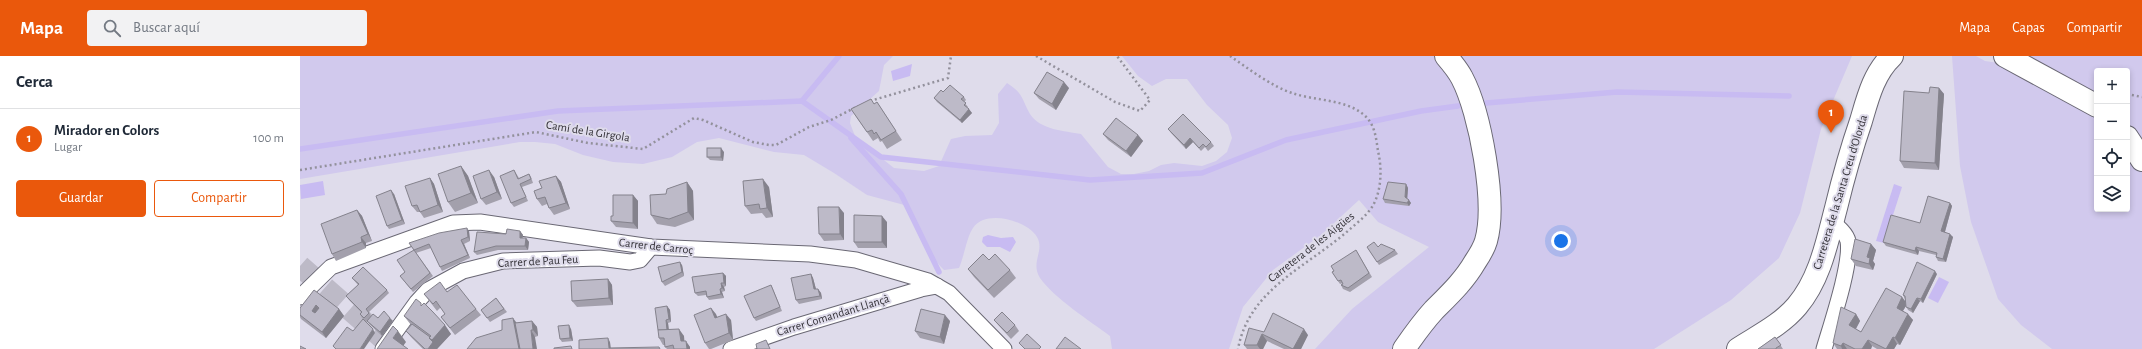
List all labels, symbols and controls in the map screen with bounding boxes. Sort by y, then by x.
search box [87,10,367,46]
icon: search [101,17,123,39]
text: Mapa [20,19,63,38]
text: Buscar aquí [133,20,200,35]
text: Mapa [1959,21,1990,35]
text: Capas [2012,21,2045,35]
text: Compartir [2067,21,2122,35]
map controls [2094,68,2130,212]
button: + [2094,68,2130,104]
text: Cerca [16,73,53,90]
pin: 1 [1818,100,1844,133]
button: − [2094,104,2130,140]
street label: Carretera de la Santa Creu d'Olorda [1811,113,1869,271]
street label: Camí de la Girgola [545,118,631,144]
text: Mirador en Colors [54,123,159,138]
text: 1 [27,132,31,145]
text: 100 m [253,132,284,145]
button: locate [2094,140,2130,176]
text: Lugar [54,141,82,154]
button: layers [2094,176,2130,212]
button: Guardar [16,180,146,217]
button: Compartir [154,180,284,217]
street label: Carretera de les Aigües [1266,210,1356,284]
your location [1551,231,1571,251]
street label: Carrer de Carroç [618,236,694,256]
street label: Carrer de Pau Feu [497,253,579,269]
street label: Carrer Comandant Llançà [775,292,891,338]

